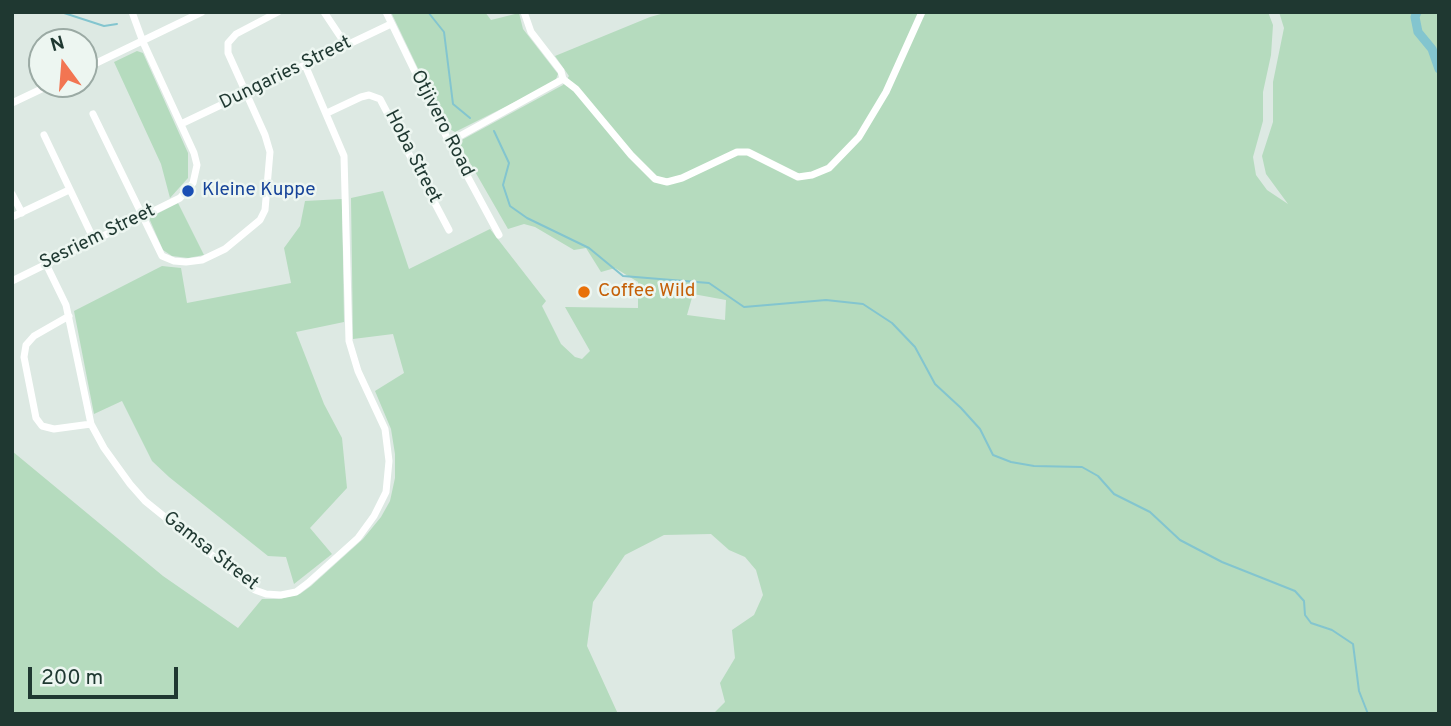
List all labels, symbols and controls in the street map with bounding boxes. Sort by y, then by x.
north arrow [28,28,98,98]
text: N [48,31,68,58]
street label: Dungaries Street [216,32,356,116]
street label: Otjivero Road [404,67,478,181]
street label: Hoba Street [379,107,445,207]
place label: Kleine Kuppe [202,180,315,202]
marker: Kleine Kuppe [180,183,196,199]
street label: Sesriem Street [37,200,159,276]
place label: Coffee Wild [598,281,695,303]
marker: Coffee Wild [576,284,592,300]
street label: Gamsa Street [158,508,262,596]
scale bar [32,652,182,696]
text: 200 m [41,665,103,692]

